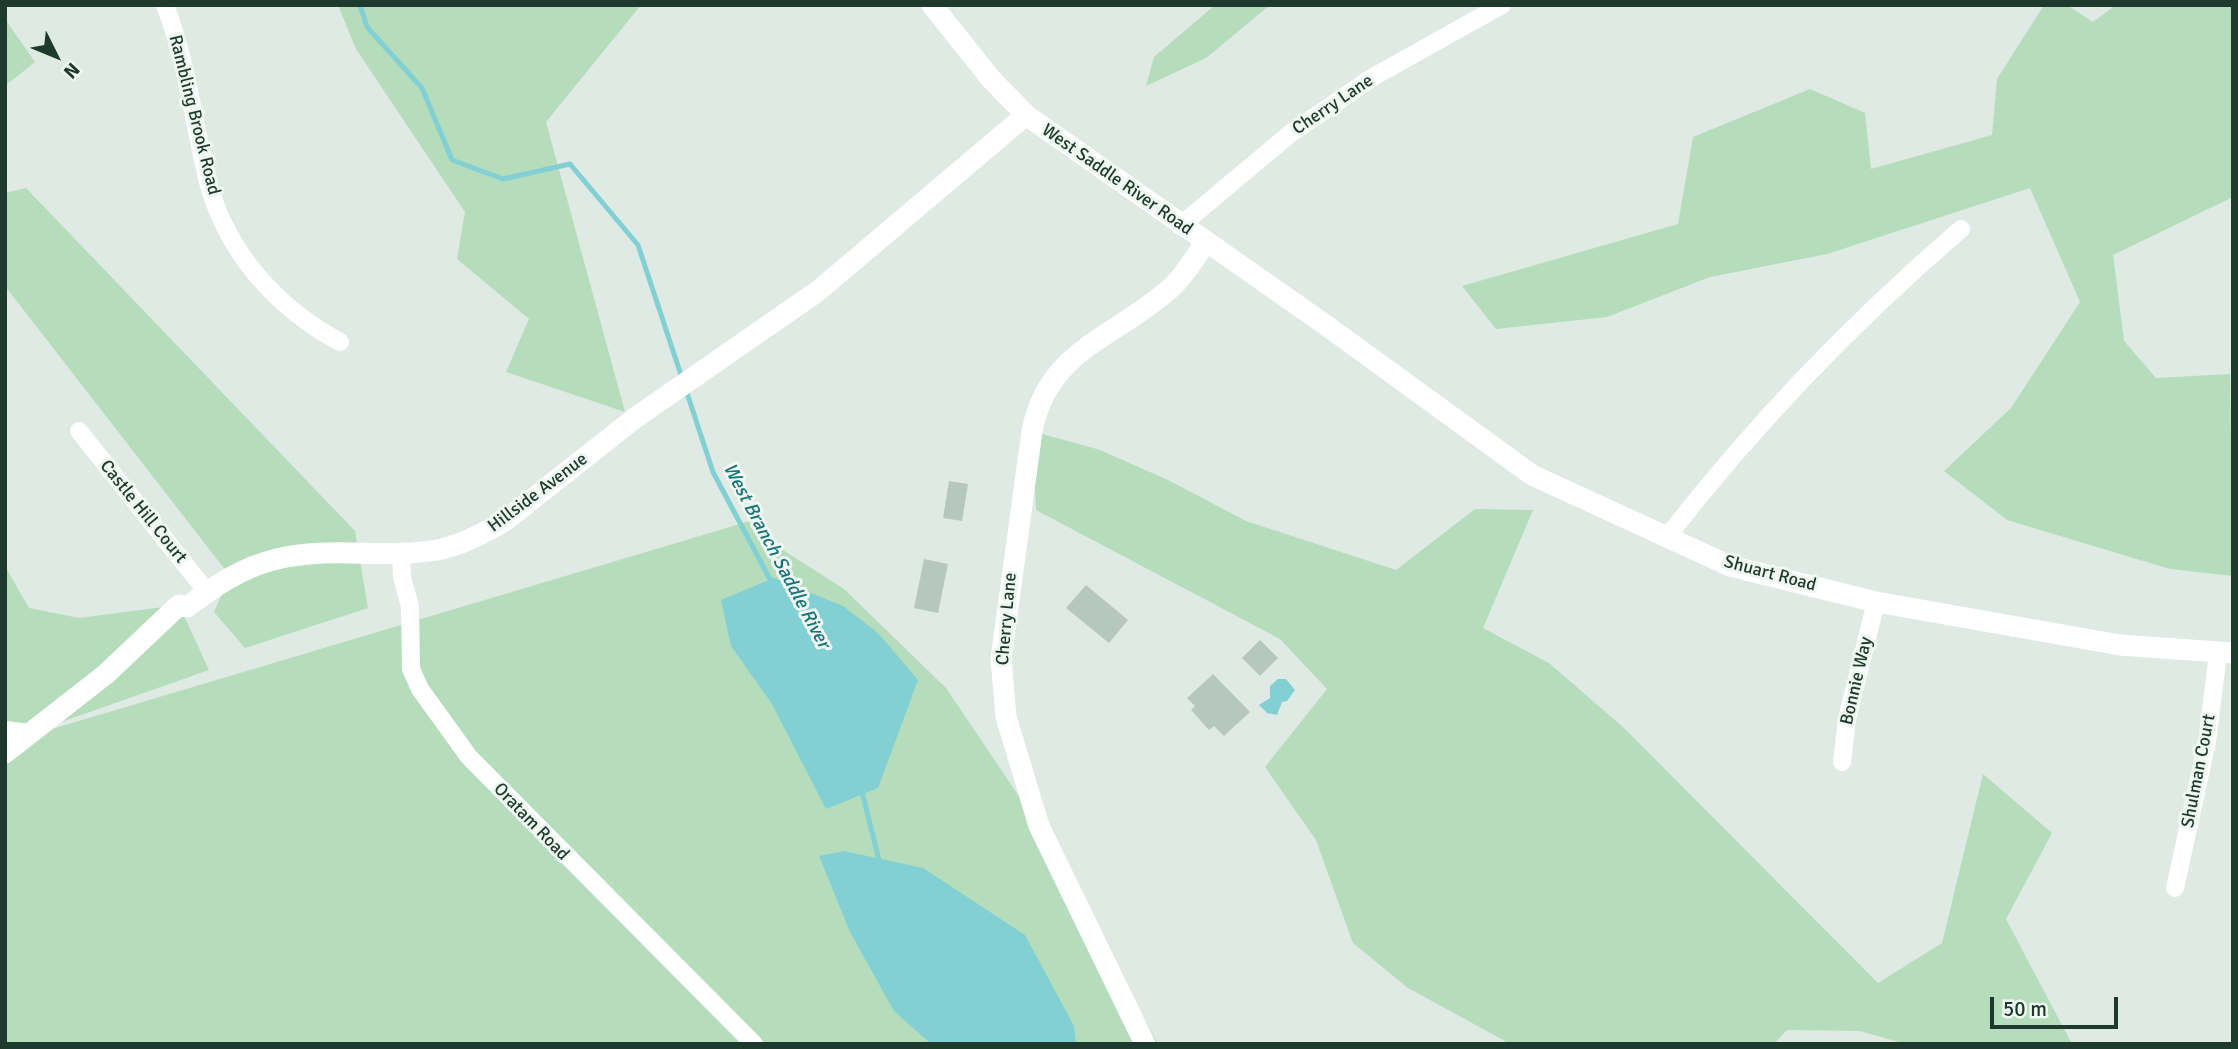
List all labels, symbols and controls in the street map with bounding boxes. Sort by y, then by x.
north arrow [21,21,91,91]
street label: Rambling Brook Road [164,33,224,197]
text: N [58,57,85,83]
street label: Cherry Lane [1288,70,1378,140]
street label: West Saddle River Road [1037,120,1197,240]
street label: Hillside Avenue [484,449,592,537]
street label: Castle Hill Court [95,456,191,568]
water label: West Branch Saddle River [718,460,834,652]
street label: Shuart Road [1722,551,1818,597]
street label: Cherry Lane [992,572,1022,666]
street label: Bonnie Way [1836,635,1878,727]
street label: Shulman Court [2177,712,2221,830]
street label: Oratam Road [489,779,573,865]
scale bar [1993,982,2121,1026]
text: 50 m [2003,996,2047,1022]

